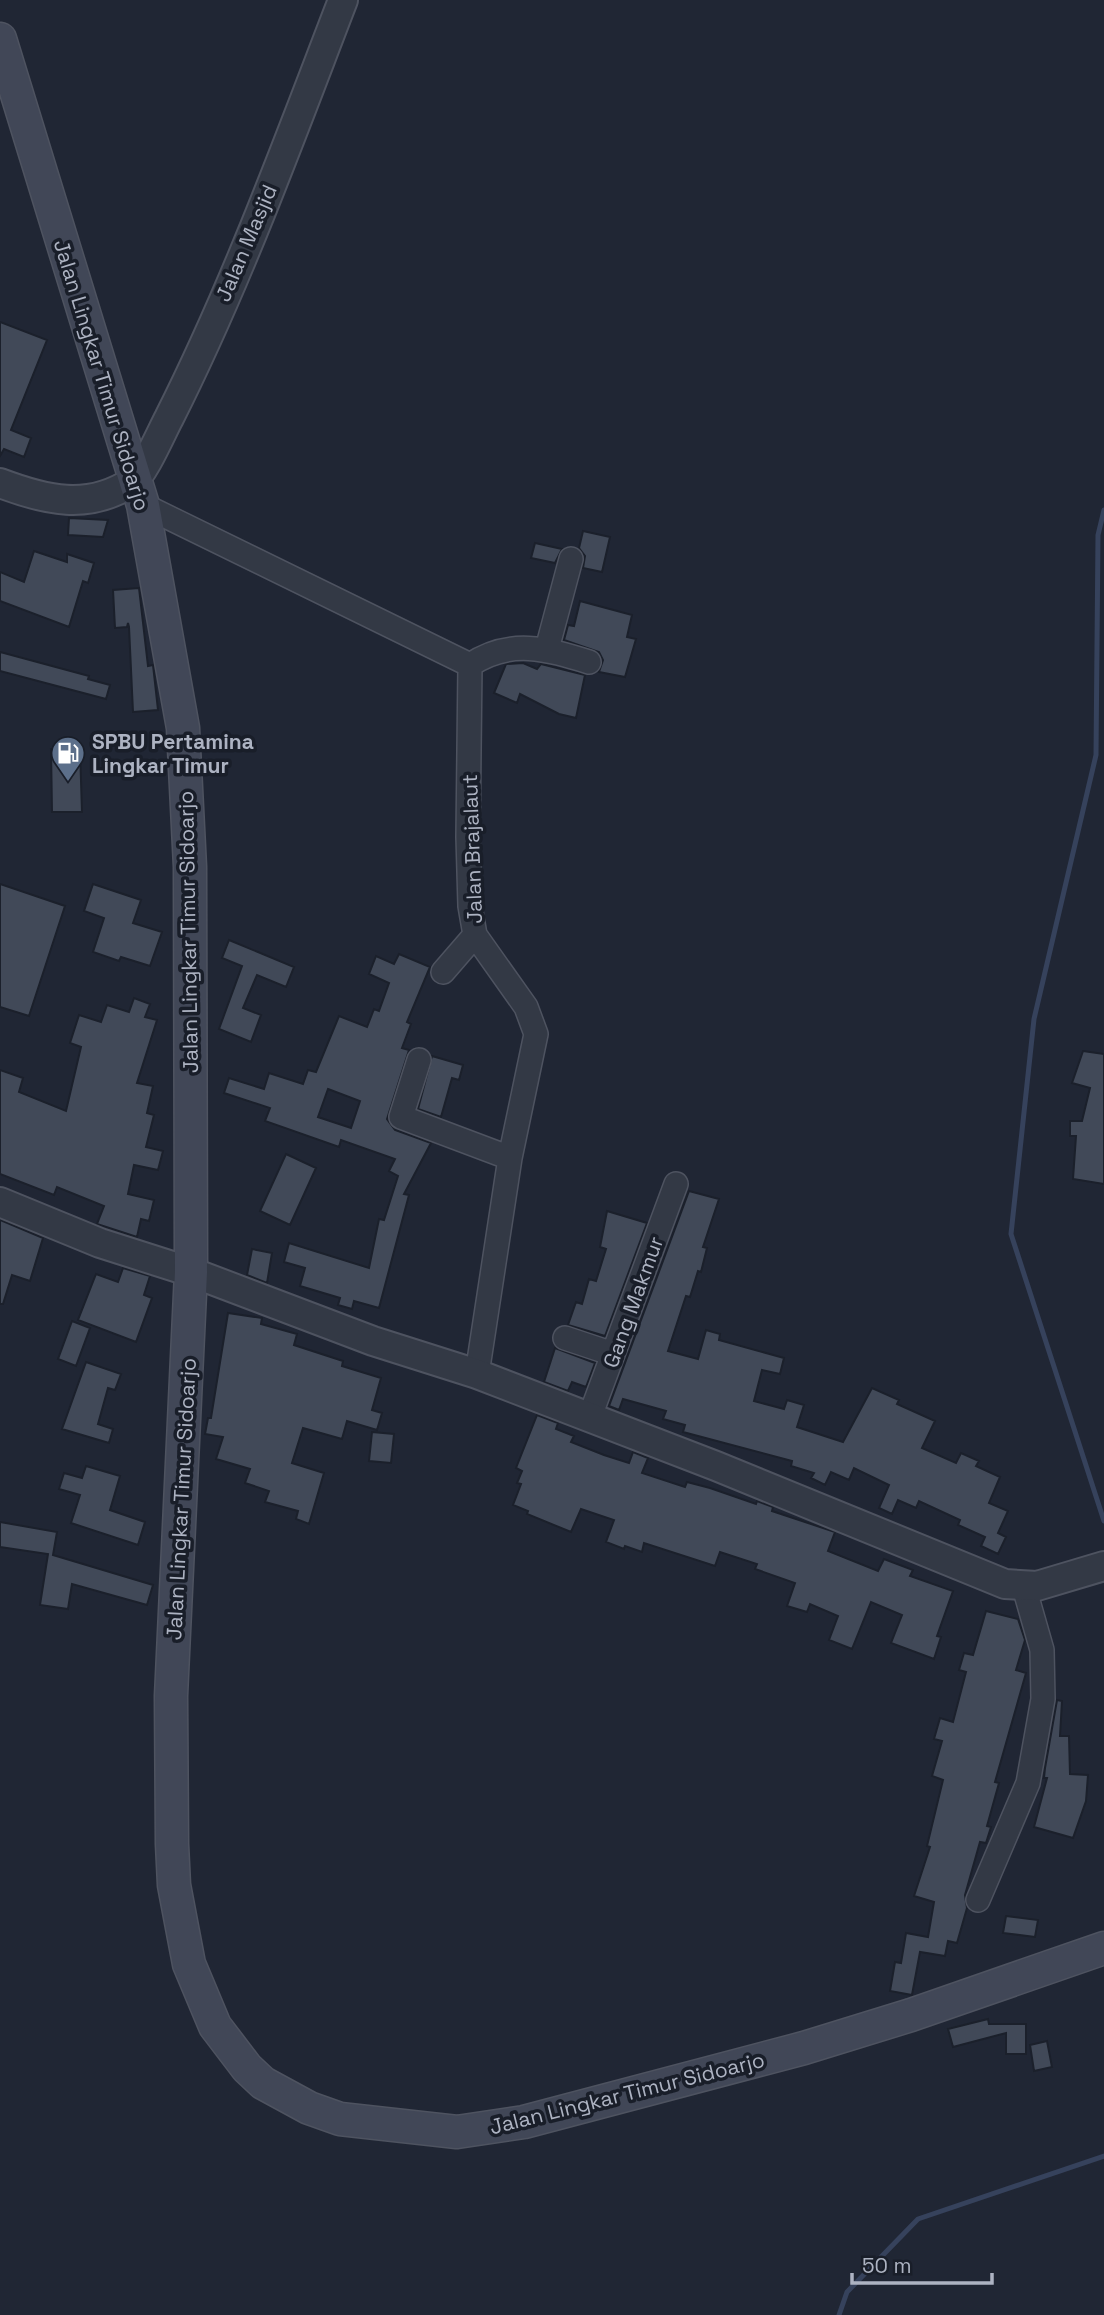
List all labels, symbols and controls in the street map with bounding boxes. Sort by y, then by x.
street label: Jalan Masjid [209,180,283,306]
street label: Jalan Lingkar Timur Sidoarjo [48,236,156,514]
place label: SPBU Pertamina Lingkar Timur [92,728,254,779]
fuel station icon: SPBU Pertamina Lingkar Timur [49,734,87,783]
street label: Jalan Brajalaut [456,774,488,924]
street label: Jalan Lingkar Timur Sidoarjo [172,791,204,1073]
street label: Gang Makmur [597,1233,669,1371]
street label: Jalan Lingkar Timur Sidoarjo [160,1357,202,1641]
street label: Jalan Lingkar Timur Sidoarjo [487,2046,767,2140]
scale bar [852,2242,992,2286]
text: 50 m [862,2252,912,2279]

